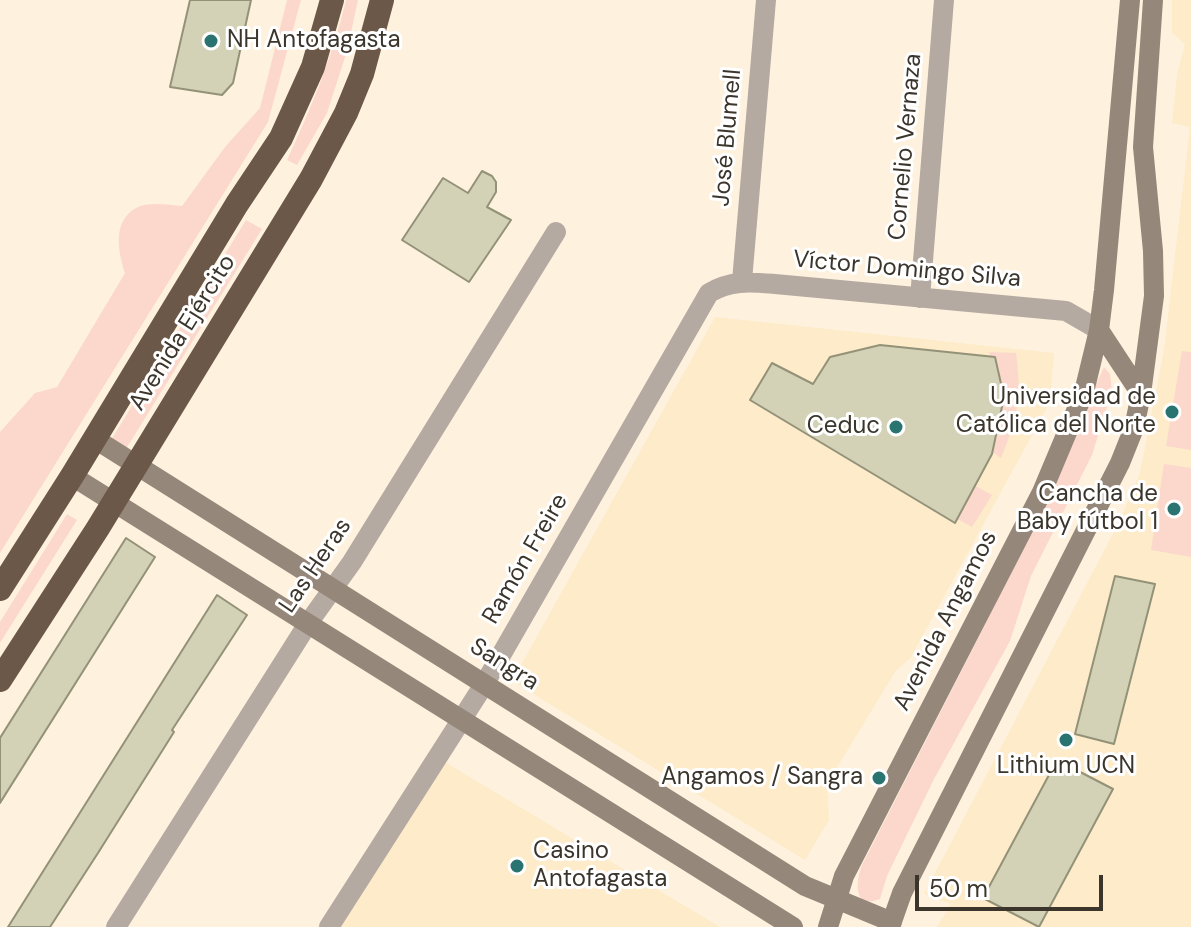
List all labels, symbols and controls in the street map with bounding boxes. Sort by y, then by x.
place label: NH Antofagasta [227,27,400,55]
marker: NH Antofagasta [202,32,220,50]
street label: Cornelio Vernaza [883,52,929,242]
street label: José Blumell [708,68,748,208]
street label: Víctor Domingo Silva [792,246,1022,294]
street label: Avenida Ejército [123,250,243,416]
place label: Universidad de Católica del Norte [956,384,1156,440]
marker: Universidad de Católica del Norte [1163,403,1181,421]
place label: Ceduc [807,413,880,441]
marker: Ceduc [887,418,905,436]
place label: Cancha de Baby fútbol 1 [1017,481,1158,537]
street label: Ramón Freire [477,489,575,629]
marker: Cancha de Baby fútbol 1 [1165,500,1183,518]
street label: Las Heras [274,513,358,619]
street label: Avenida Angamos [888,526,1004,716]
street label: Sangra [464,633,544,697]
marker: Lithium UCN [1057,731,1075,749]
place label: Lithium UCN [997,753,1135,781]
place label: Angamos / Sangra [661,764,863,792]
marker: Angamos / Sangra [870,769,888,787]
place label: Casino Antofagasta [533,838,667,894]
marker: Casino Antofagasta [508,857,526,875]
scale bar [919,859,1107,909]
text: 50 m [929,873,988,904]

